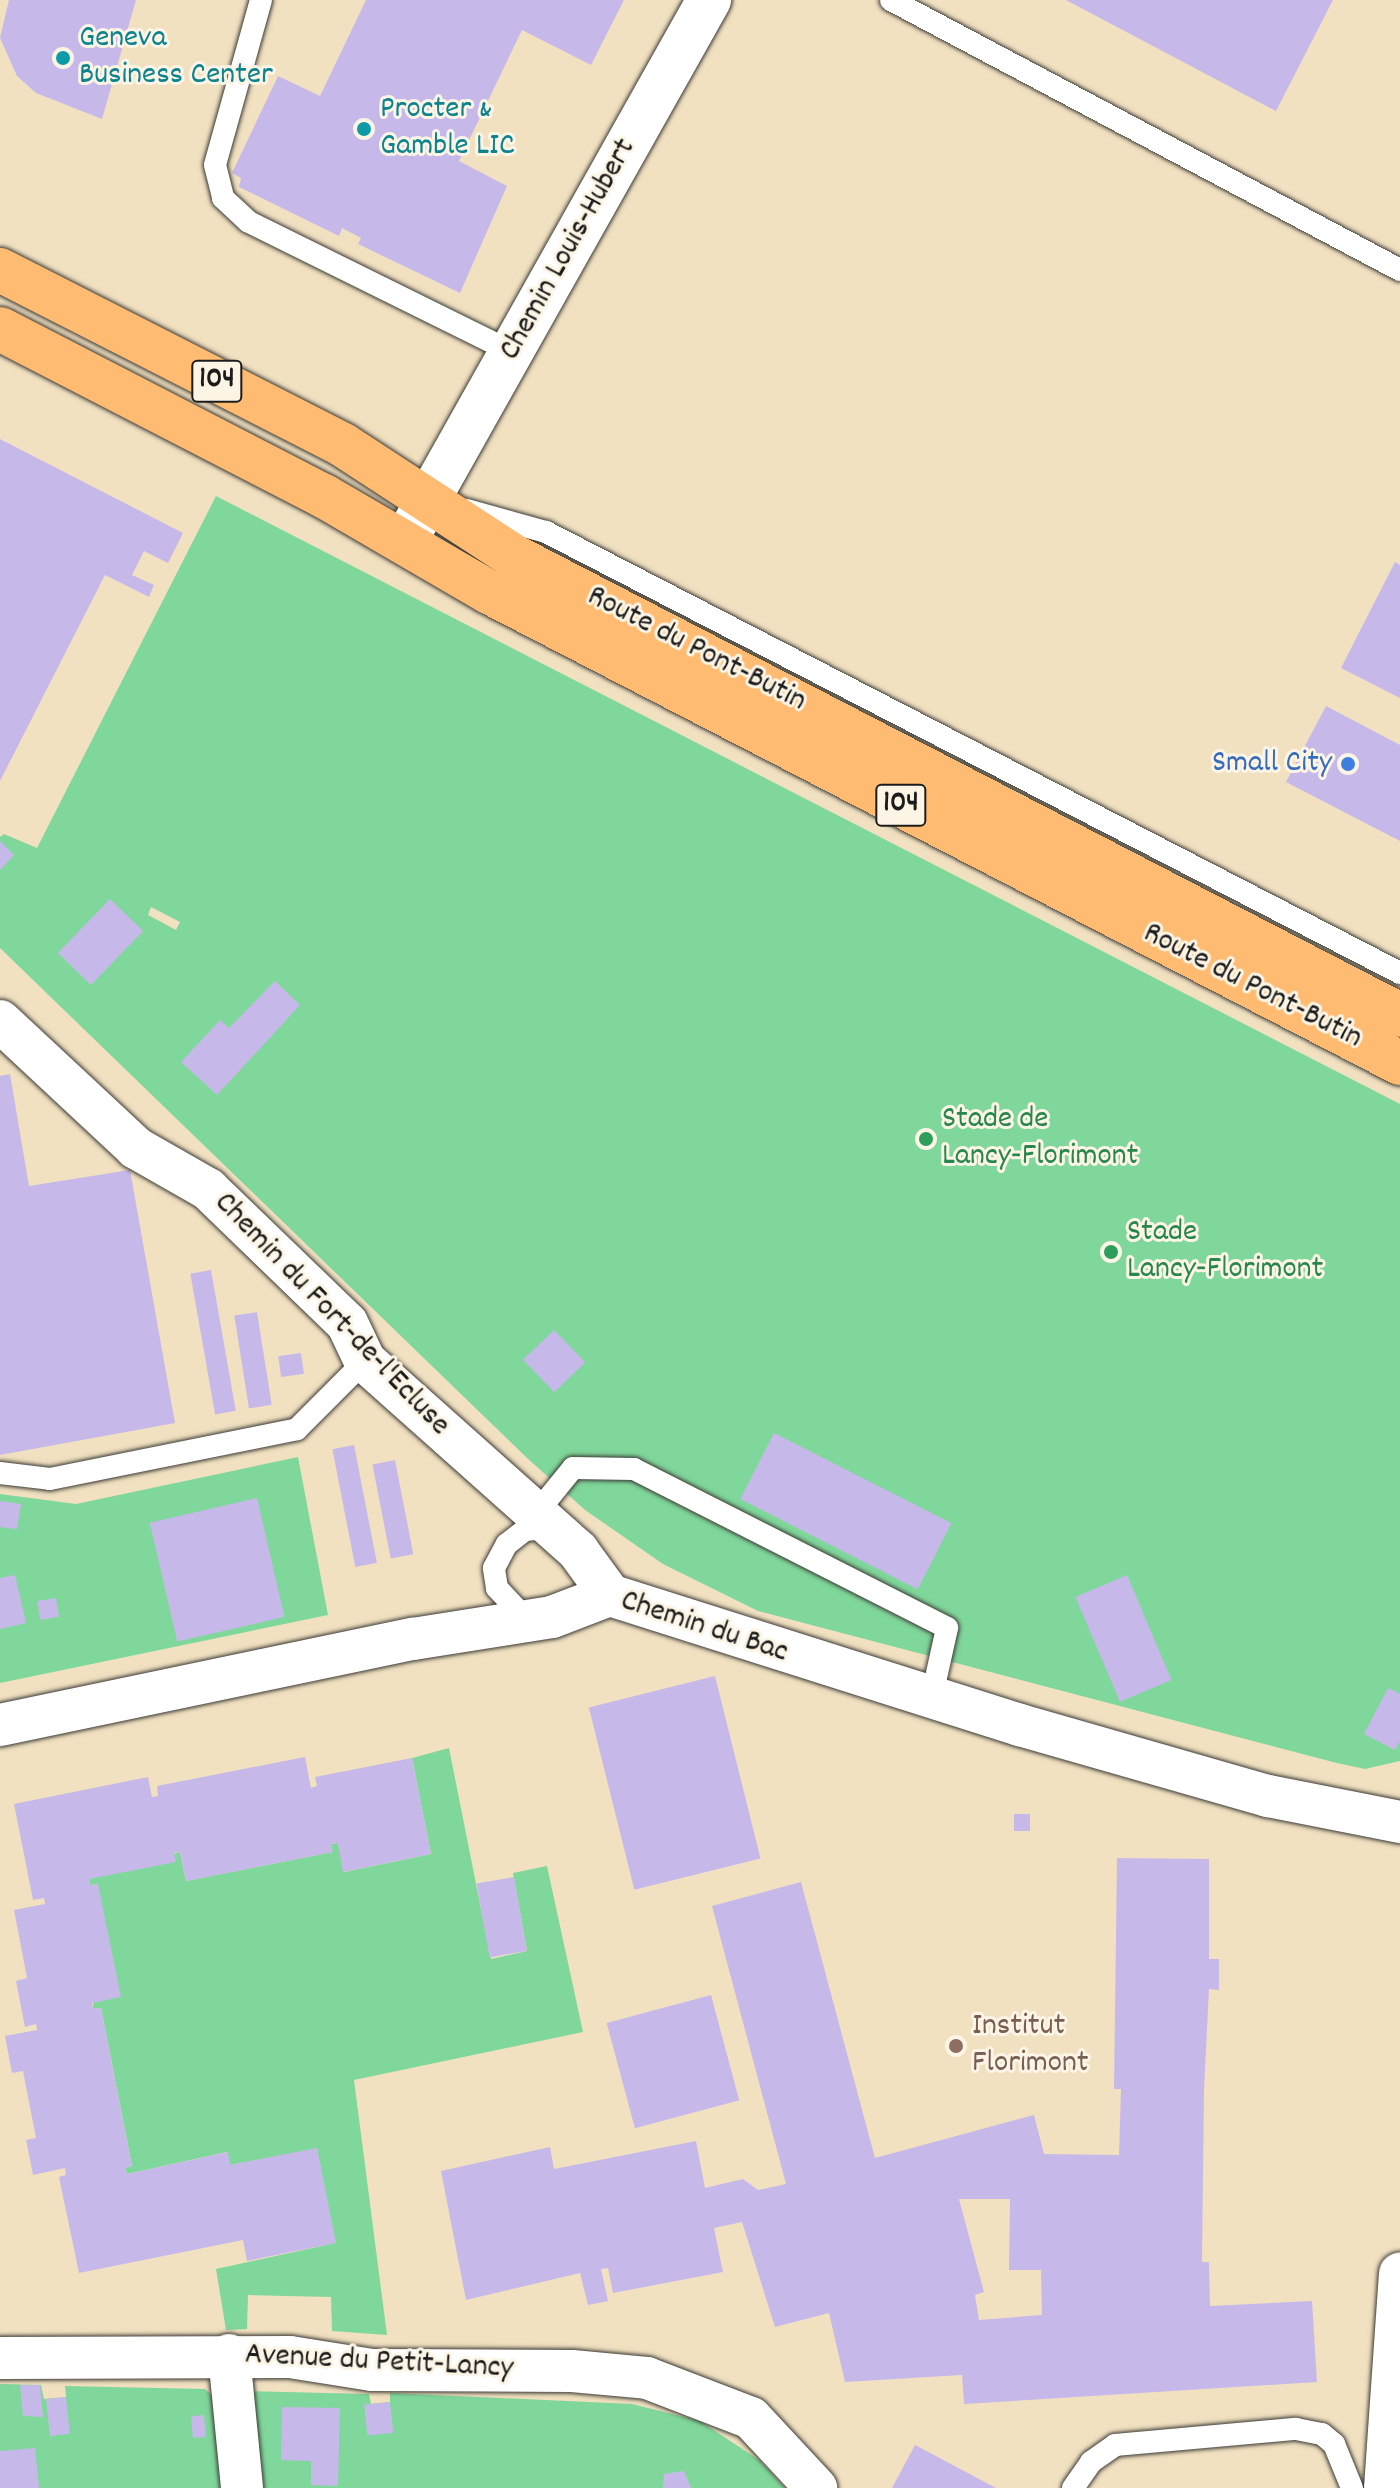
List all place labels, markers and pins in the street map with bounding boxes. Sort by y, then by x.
place label: Geneva Business Center [79,21,273,96]
marker: Geneva Business Center [54,49,72,67]
place label: Procter & Gamble LIC [380,92,515,167]
marker: Procter & Gamble LIC [355,120,373,138]
place label: Small City [1212,745,1332,783]
marker: Small City [1339,755,1357,773]
place label: Stade de Lancy-Florimont [942,1102,1138,1177]
marker: Stade de Lancy-Florimont [917,1130,935,1148]
place label: Stade Lancy-Florimont [1127,1215,1323,1290]
marker: Stade Lancy-Florimont [1102,1243,1120,1261]
place label: Institut Florimont [972,2009,1089,2084]
marker: Institut Florimont [947,2037,965,2055]

